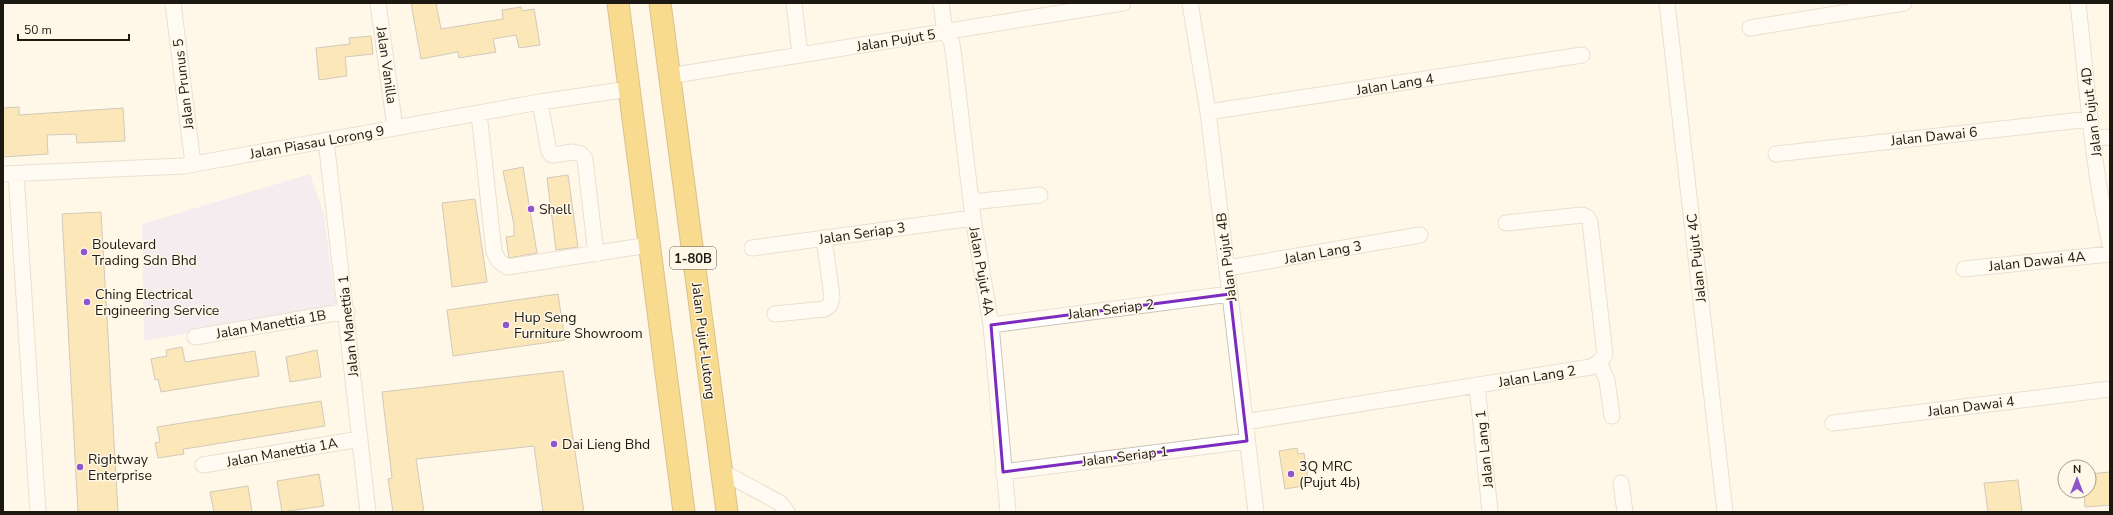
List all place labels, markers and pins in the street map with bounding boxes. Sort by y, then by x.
place label: Shell [539,200,572,219]
marker: Shell [526,204,536,214]
place label: Boulevard Trading Sdn Bhd [92,235,197,270]
marker: Boulevard Trading Sdn Bhd [79,247,89,257]
place label: Ching Electrical Engineering Service [95,285,219,320]
marker: Ching Electrical Engineering Service [82,297,92,307]
place label: Hup Seng Furniture Showroom [514,308,643,343]
marker: Hup Seng Furniture Showroom [501,320,511,330]
place label: Dai Lieng Bhd [562,435,650,454]
marker: Dai Lieng Bhd [549,439,559,449]
place label: Rightway Enterprise [88,450,152,485]
place label: 3Q MRC (Pujut 4b) [1299,457,1361,492]
marker: Rightway Enterprise [75,462,85,472]
marker: 3Q MRC (Pujut 4b) [1286,469,1296,479]

